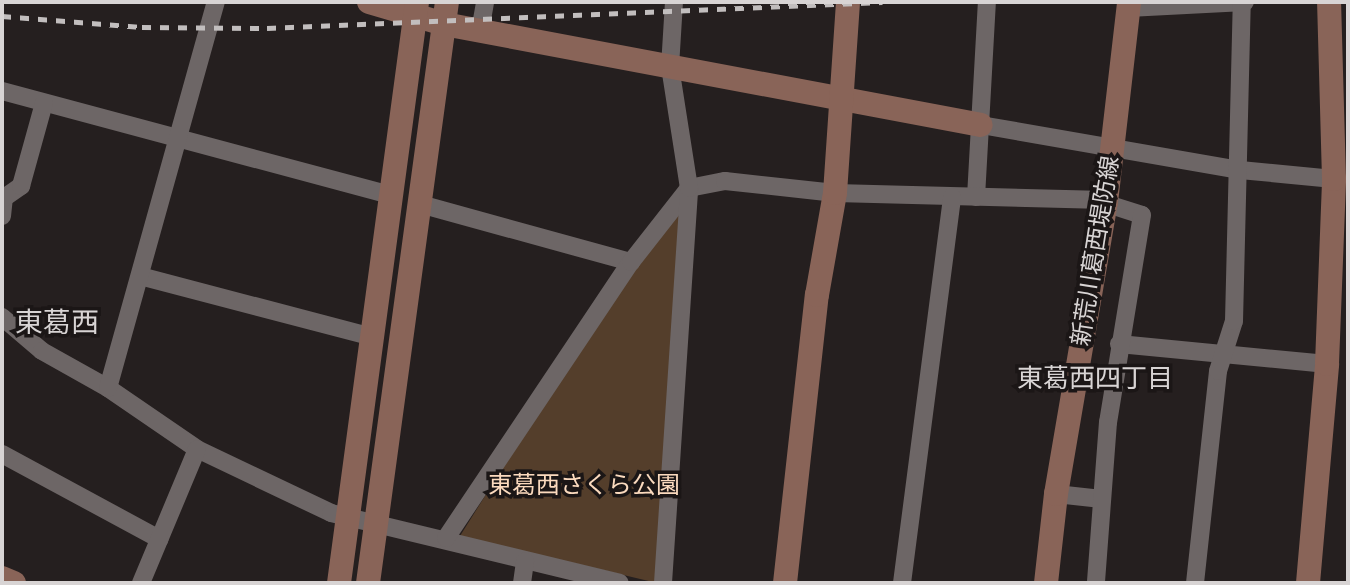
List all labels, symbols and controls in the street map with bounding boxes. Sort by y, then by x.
street label: 新荒川葛西堤防線 [1067,154,1125,348]
district label: 東葛西 [15,306,99,340]
district label: 東葛西四丁目 [1017,363,1173,395]
park label: 東葛西さくら公園 [488,472,680,500]

